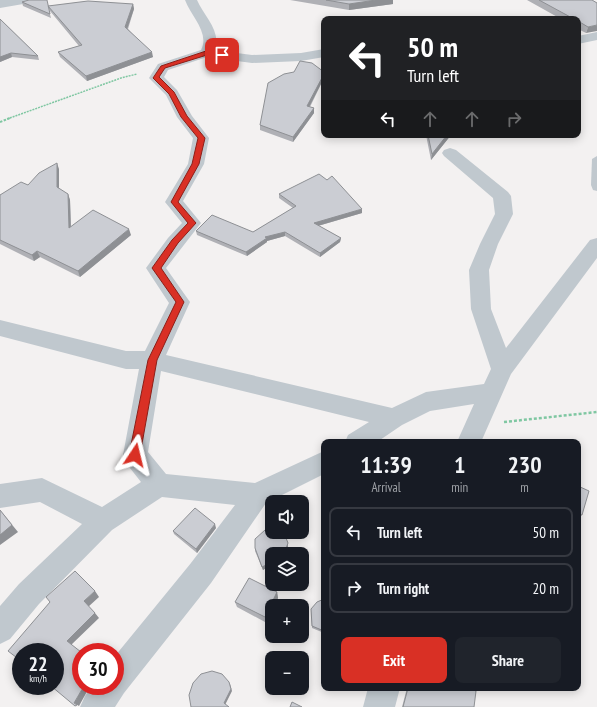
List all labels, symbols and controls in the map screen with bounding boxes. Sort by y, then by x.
text: 50 m [407,28,458,65]
icon: left [341,32,393,84]
pin [205,38,239,72]
icon: arrive [211,44,233,66]
text: Turn left [407,64,459,87]
icon: left [377,108,399,130]
icon: ahead [419,108,441,130]
icon: ahead [461,108,483,130]
icon: right [503,108,525,130]
position arrow [114,434,156,476]
text: 11:39 [360,449,412,480]
text: 1 [454,449,465,480]
text: 230 [507,449,542,480]
text: Arrival [371,479,401,496]
text: min [451,479,468,496]
text: m [520,479,529,496]
map controls [265,495,309,695]
button: sound [265,495,309,539]
icon: left [343,521,365,543]
text: Turn left [377,523,422,542]
text: 50 m [533,523,559,542]
button: layers [265,547,309,591]
icon: right [343,577,365,599]
text: Turn right [377,579,429,598]
text: 20 m [533,579,559,598]
button: + [265,599,309,643]
button: Exit [341,637,447,683]
button: Share [455,637,561,683]
speed limit sign: 30 [72,643,124,695]
text: 22 [28,651,48,677]
button: − [265,651,309,695]
text: km/h [29,672,47,685]

